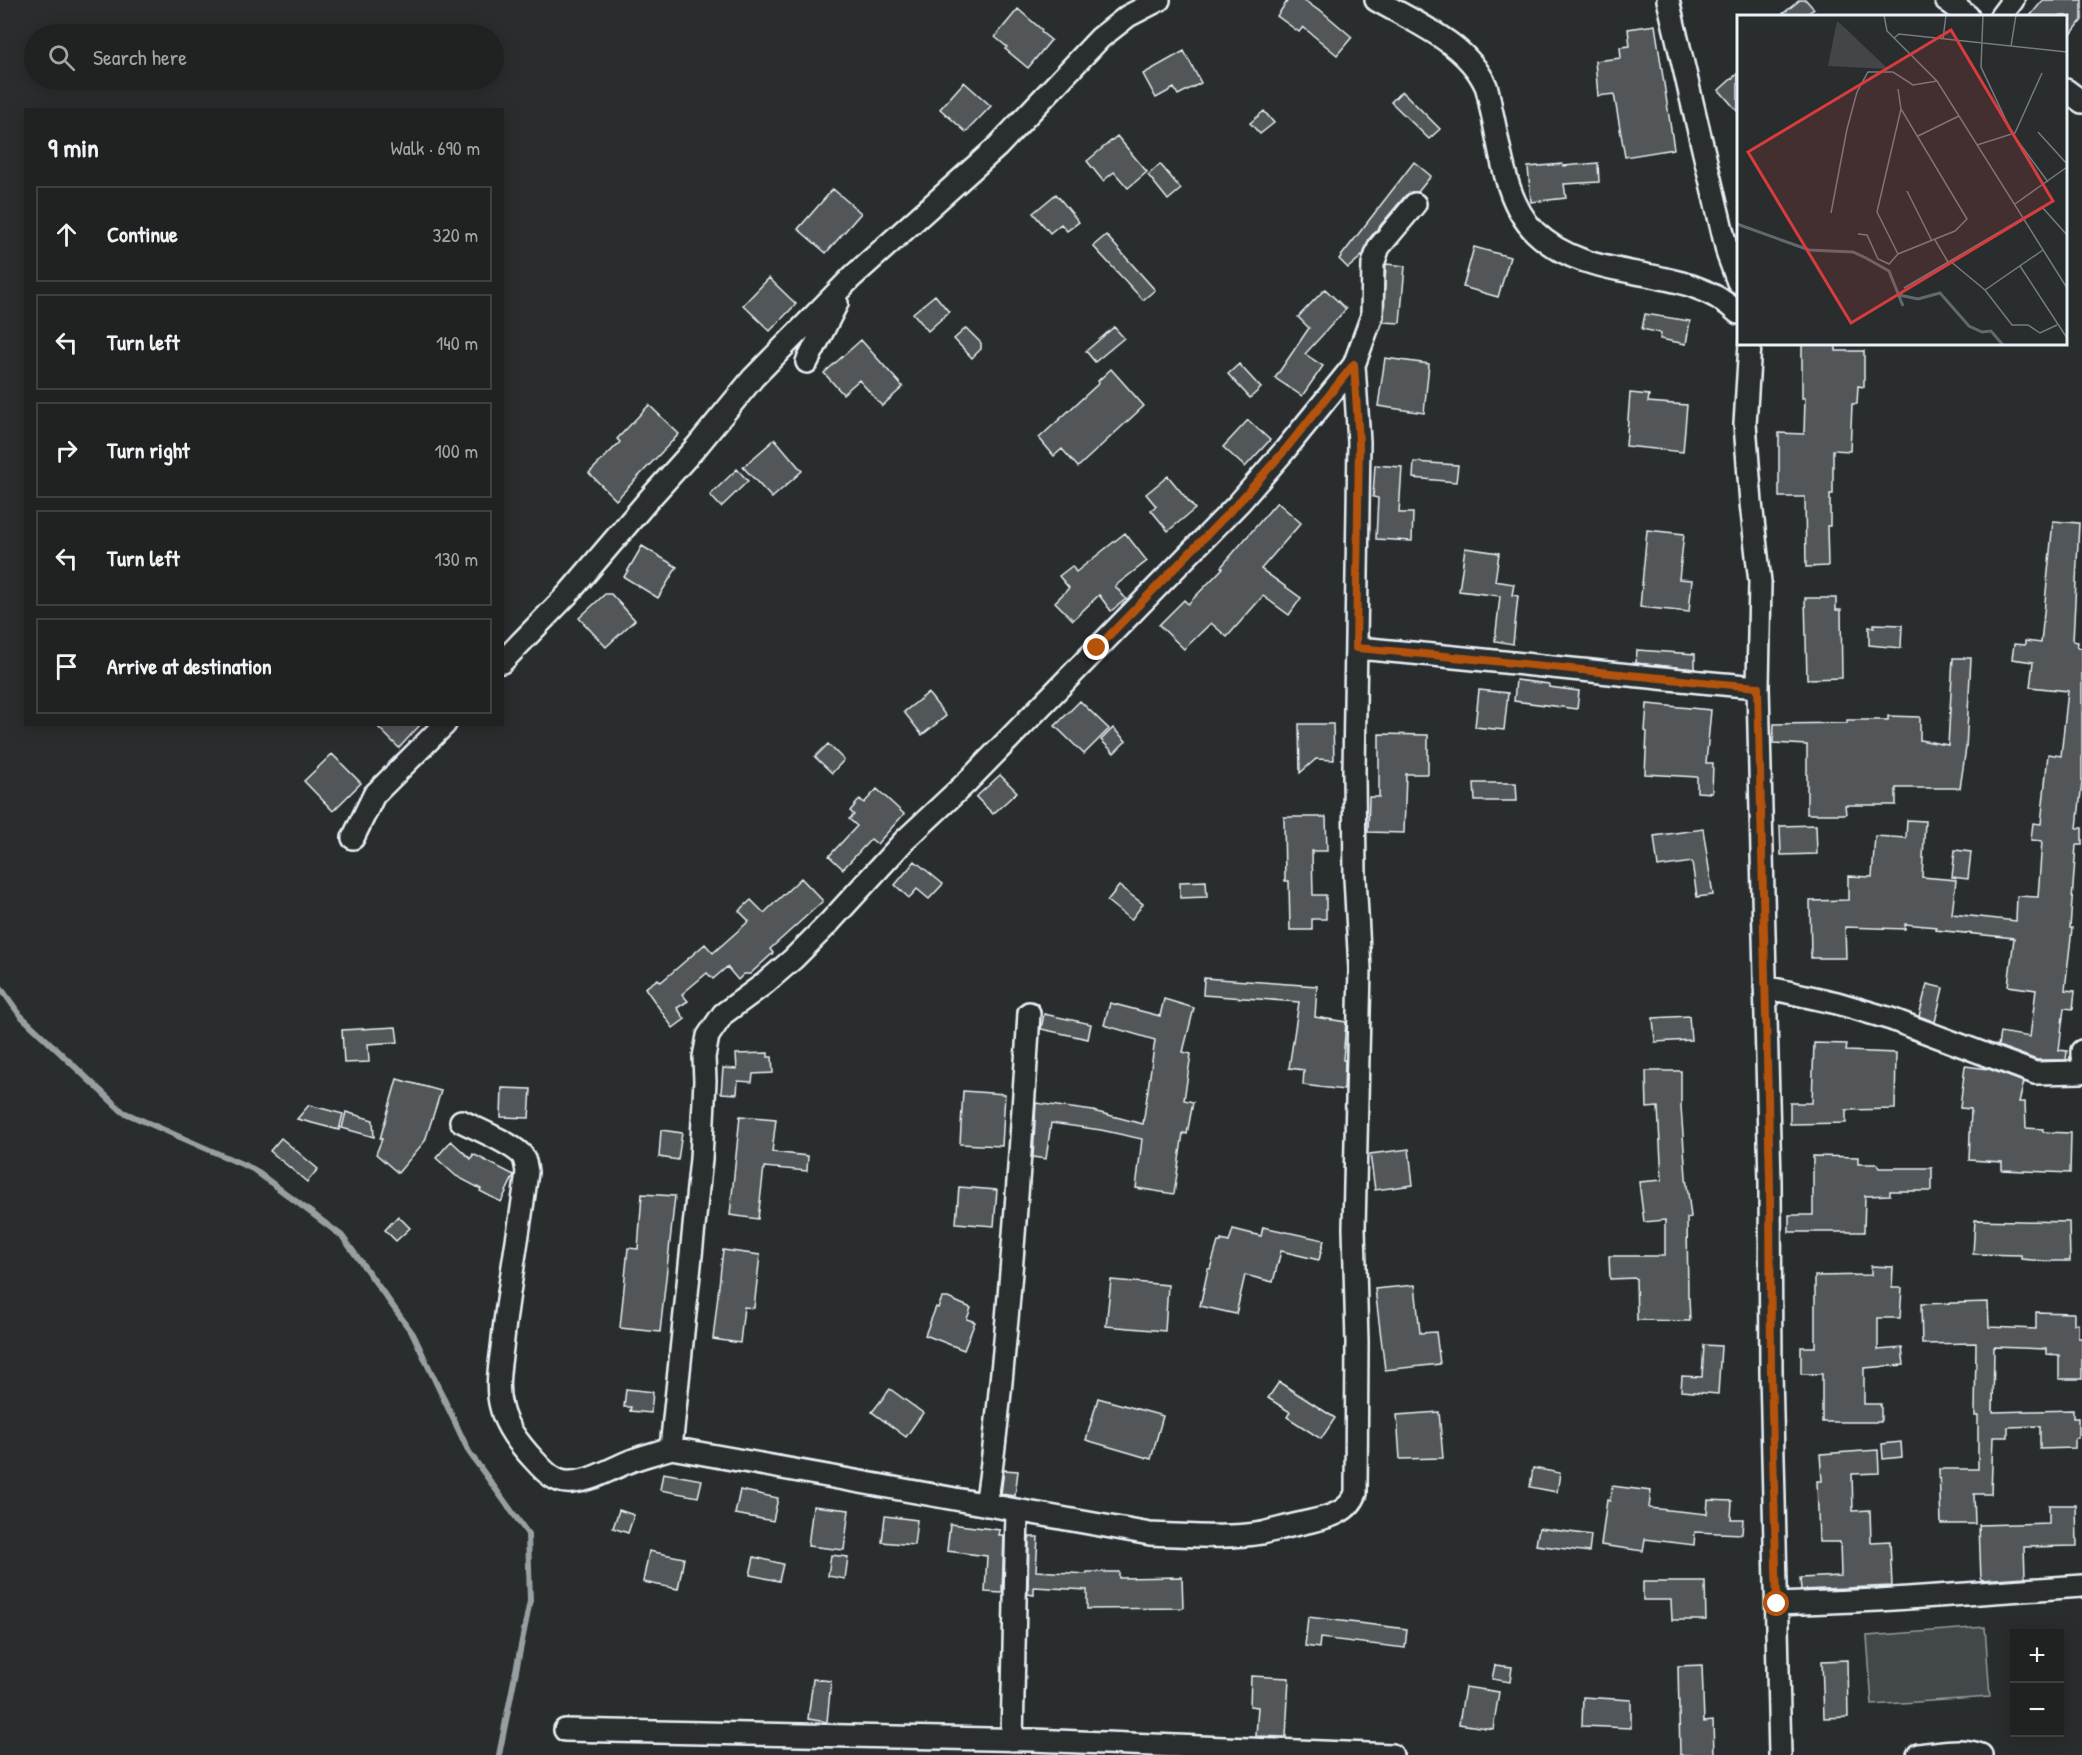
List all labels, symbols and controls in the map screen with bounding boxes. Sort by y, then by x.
inset map [1737,15,2067,345]
search box [24,24,504,90]
icon: search [45,41,78,74]
text: Search here [93,42,187,72]
text: 9 min [48,130,99,165]
text: Walk · 690 m [391,134,480,161]
icon: ahead [50,218,83,251]
text: Continue [107,219,178,249]
text: 320 m [433,221,478,248]
icon: left [50,326,83,359]
text: Turn left [107,327,180,357]
text: 140 m [436,329,478,356]
icon: right [50,434,83,467]
text: Turn right [107,435,190,465]
text: 100 m [435,437,478,464]
icon: left [50,542,83,575]
text: Turn left [107,543,180,573]
text: 130 m [435,545,478,572]
route end [1083,634,1109,660]
icon: arrive [50,650,83,683]
text: Arrive at destination [107,651,272,681]
route start [1763,1590,1789,1616]
map controls [2010,1629,2064,1737]
button: + [2010,1629,2064,1683]
button: − [2010,1683,2064,1737]

